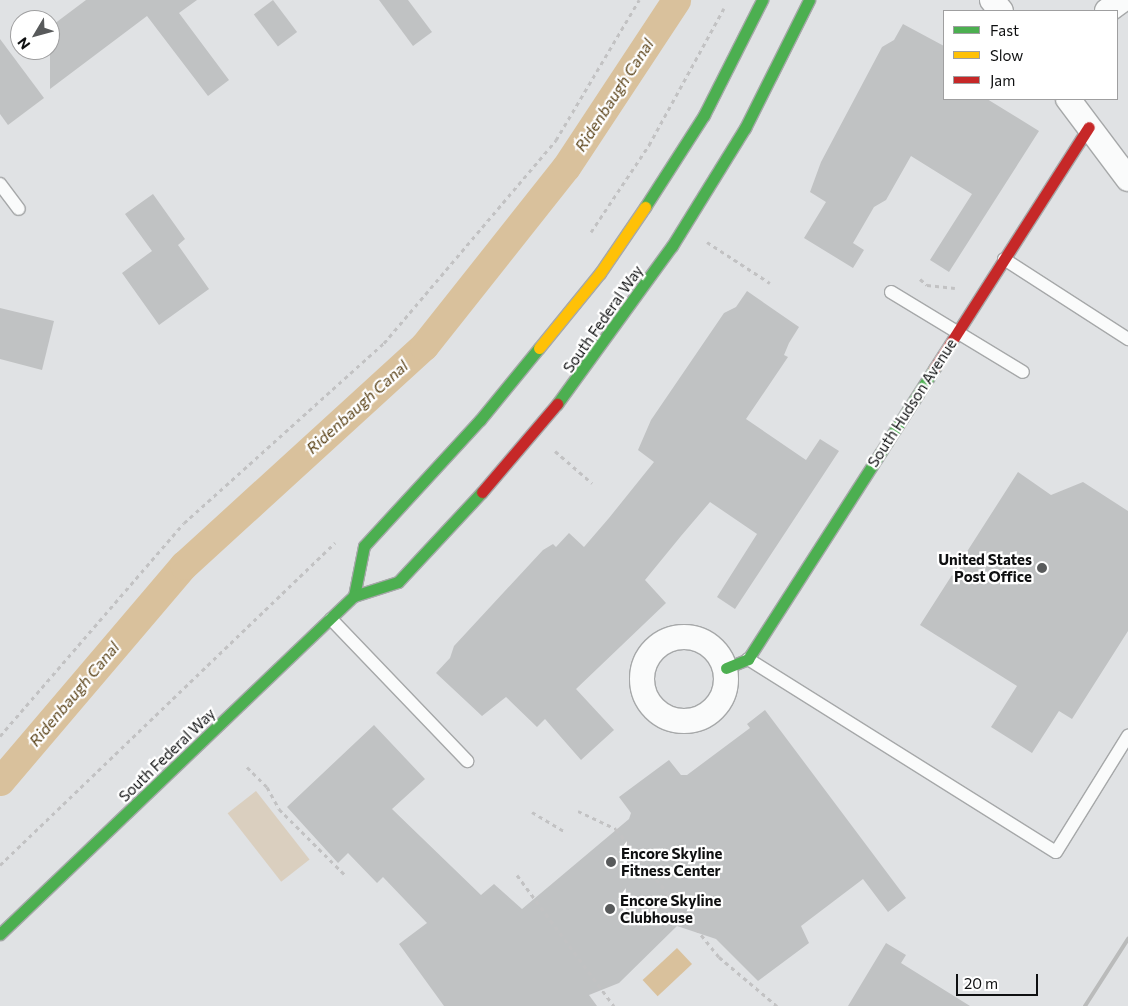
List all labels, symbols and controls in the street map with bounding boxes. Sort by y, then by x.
north arrow [10,10,60,60]
legend [943,10,1118,100]
text: Fast [990,21,1019,39]
text: N [13,34,33,53]
water label: Ridenbaugh Canal [570,35,658,155]
text: Slow [990,46,1023,64]
text: Jam [990,71,1015,89]
street label: South Federal Way [559,262,647,376]
street label: South Hudson Avenue [864,335,960,471]
water label: Ridenbaugh Canal [302,356,412,458]
place label: United States Post Office [938,550,1032,585]
marker: United States Post Office [1036,562,1048,574]
water label: Ridenbaugh Canal [25,638,123,750]
street label: South Federal Way [115,704,219,806]
place label: Encore Skyline Fitness Center [621,844,722,879]
marker: Encore Skyline Fitness Center [605,856,617,868]
place label: Encore Skyline Clubhouse [620,891,721,926]
marker: Encore Skyline Clubhouse [604,903,616,915]
scale bar [958,964,1040,996]
text: 20 m [964,974,998,992]

